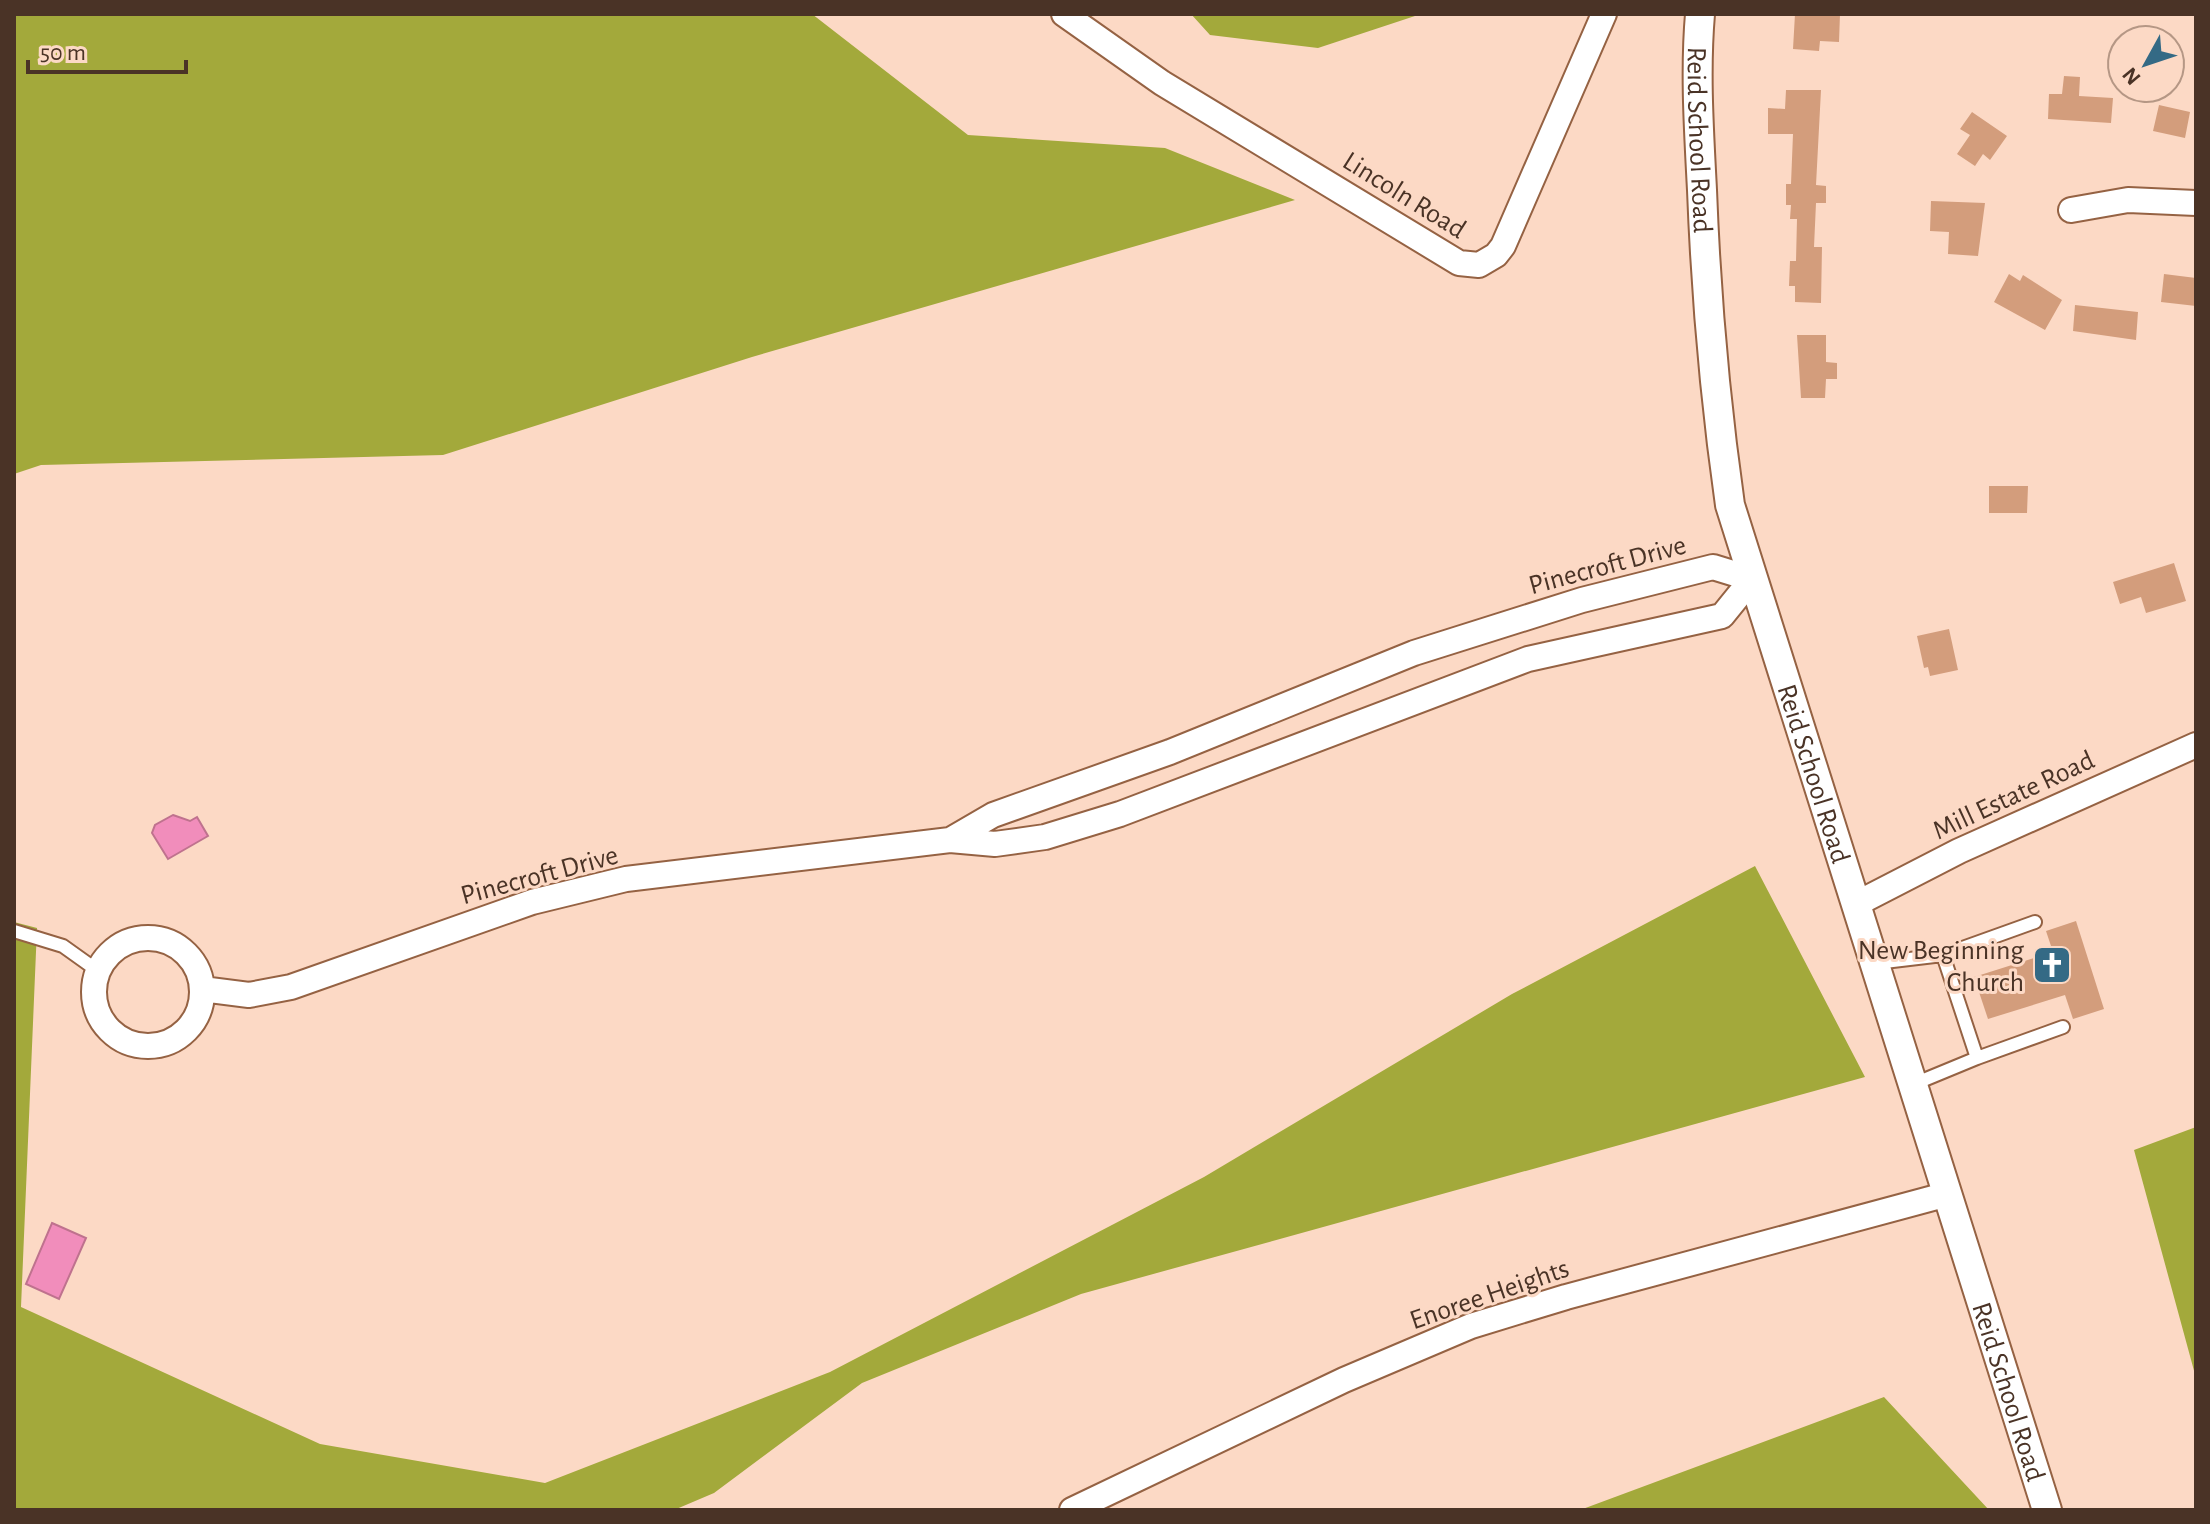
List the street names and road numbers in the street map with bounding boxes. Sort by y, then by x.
street label: Reid School Road [1682,46,1716,234]
street label: Lincoln Road [1338,147,1470,244]
street label: Pinecroft Drive [1526,531,1689,600]
street label: Reid School Road [1771,681,1854,867]
street label: Mill Estate Road [1929,746,2099,845]
street label: Pinecroft Drive [458,841,621,910]
street label: Enoree Heights [1406,1255,1573,1335]
street label: Reid School Road [1966,1299,2049,1485]

